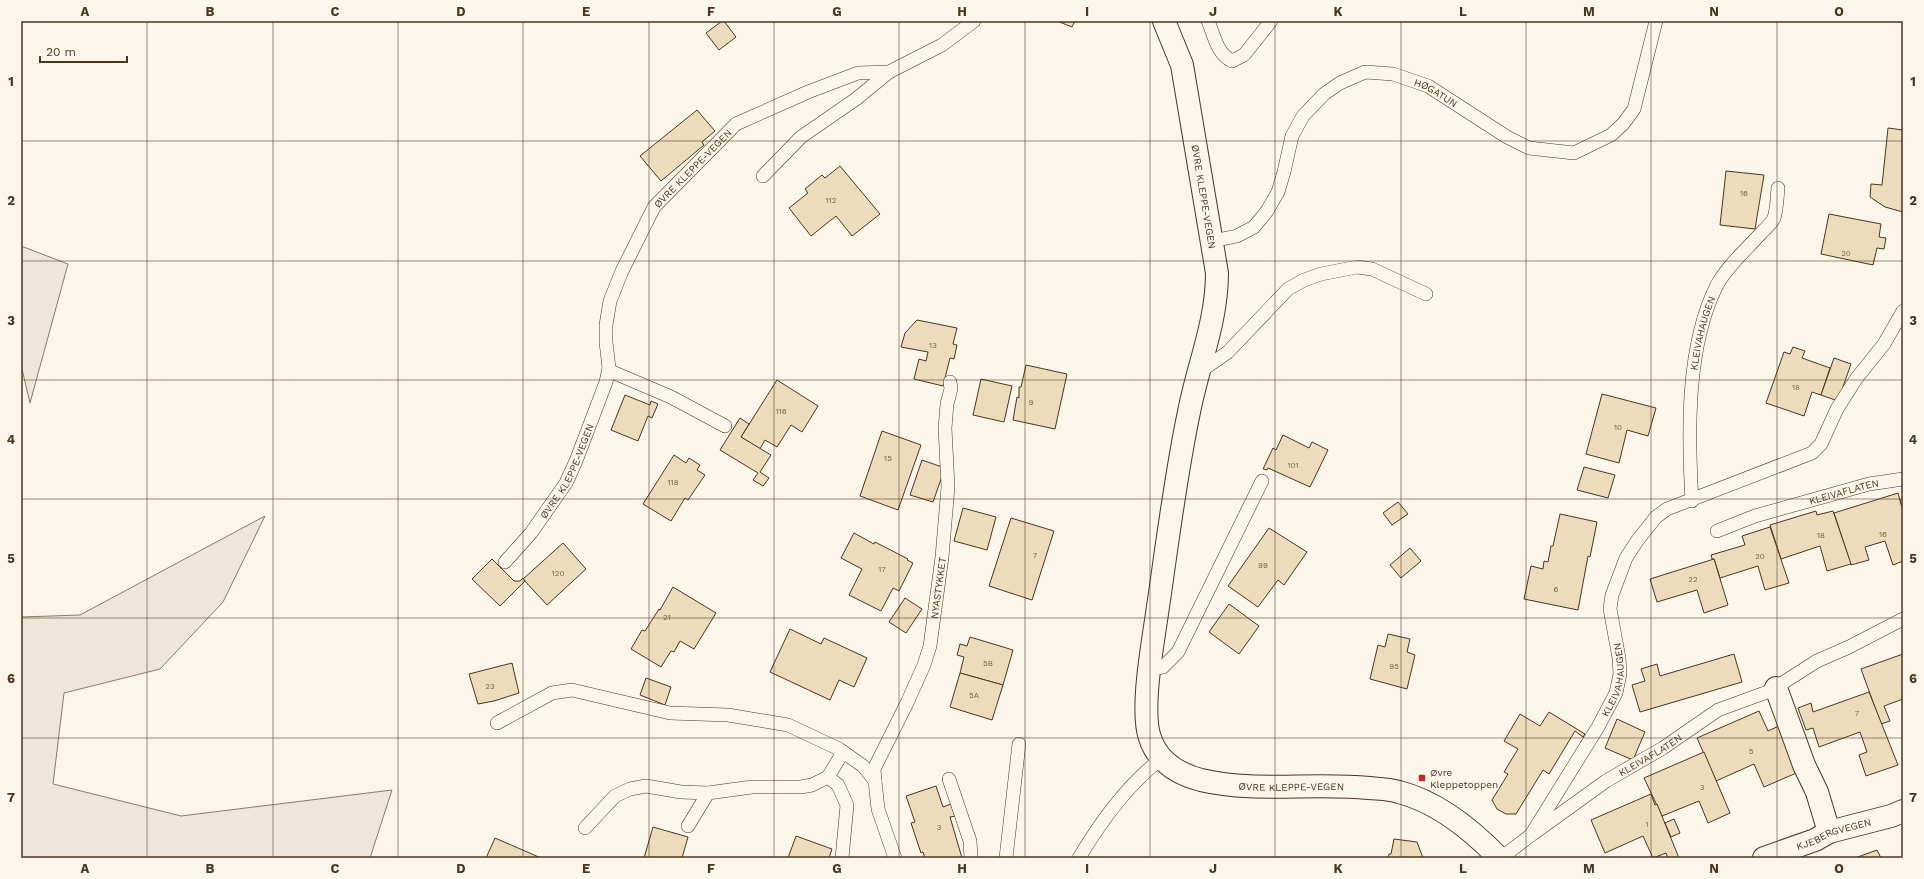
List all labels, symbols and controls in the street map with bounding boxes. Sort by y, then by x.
text: A [81,4,90,19]
text: B [206,4,215,19]
text: C [331,4,340,19]
text: D [456,4,466,19]
text: E [582,4,590,19]
text: F [707,4,715,19]
text: G [832,4,842,19]
text: H [957,4,967,19]
text: I [1085,4,1089,19]
text: J [1209,4,1217,19]
text: K [1333,4,1343,19]
text: L [1459,4,1467,19]
text: M [1583,4,1595,19]
text: N [1709,4,1719,19]
text: O [1834,4,1844,19]
scale bar [40,38,127,64]
text: 20 m [46,45,76,59]
text: 1 [8,74,14,89]
text: 1 [1910,74,1916,89]
street label: HØGATUN [1413,77,1459,109]
street label: ØVRE KLEPPE-VEGEN [652,127,734,210]
street label: ØVRE KLEPPE-VEGEN [1189,144,1218,250]
house number: 16 [1740,189,1748,198]
text: 2 [7,193,15,208]
text: 2 [1909,193,1917,208]
house number: 112 [826,196,837,205]
house number: 20 [1841,249,1851,258]
street label: KLEIVAHAUGEN [1688,295,1717,371]
text: 3 [7,313,15,328]
text: 3 [1909,313,1917,328]
house number: 13 [929,341,937,350]
house number: 18 [1792,383,1800,392]
house number: 9 [1029,398,1034,407]
house number: 116 [775,407,787,416]
street label: ØVRE KLEPPE-VEGEN [538,422,596,521]
house number: 10 [1614,423,1622,432]
text: 4 [7,432,16,447]
text: 4 [1909,432,1918,447]
house number: 15 [884,454,892,463]
house number: 101 [1287,461,1299,470]
house number: 118 [667,478,679,487]
street label: KLEIVAFLATEN [1808,478,1880,507]
house number: 16 [1879,530,1887,539]
house number: 18 [1817,531,1825,540]
text: 5 [7,551,15,566]
house number: 7 [1033,551,1038,560]
text: 5 [1909,551,1917,566]
house number: 20 [1755,552,1765,561]
street label: NYASTYKKET [929,556,948,620]
house number: 99 [1258,561,1268,570]
house number: 17 [878,565,886,574]
house number: 120 [552,569,564,578]
house number: 22 [1688,575,1698,584]
house number: 6 [1554,585,1559,594]
house number: 21 [663,613,671,622]
street label: KLEIVAHAUGEN [1600,642,1626,718]
house number: 5B [983,659,993,668]
house number: 95 [1389,662,1399,671]
text: 6 [7,671,15,686]
text: 6 [1909,671,1917,686]
house number: 23 [485,682,495,691]
house number: 5A [969,691,980,700]
house number: 7 [1855,709,1860,718]
street label: KLEIVAFLATEN [1617,732,1684,779]
house number: 5 [1749,747,1754,756]
place label: Øvre Kleppetoppen [1430,767,1498,790]
marker: Øvre Kleppetoppen [1417,773,1427,783]
street label: ØVRE KLEPPE-VEGEN [1238,781,1344,793]
house number: 3 [1700,783,1705,792]
text: 7 [7,790,15,805]
text: 7 [1909,790,1917,805]
street label: KJEBERGVEGEN [1795,816,1872,852]
house number: 1 [1645,820,1649,829]
house number: 3 [937,823,942,832]
text: A [81,861,90,876]
text: B [206,861,215,876]
text: C [331,861,340,876]
text: D [456,861,466,876]
text: E [582,861,590,876]
text: F [707,861,715,876]
text: G [832,861,842,876]
text: H [957,861,967,876]
text: I [1085,861,1089,876]
text: J [1209,861,1217,876]
text: K [1333,861,1343,876]
text: L [1459,861,1467,876]
text: M [1583,861,1595,876]
text: N [1709,861,1719,876]
text: O [1834,861,1844,876]

